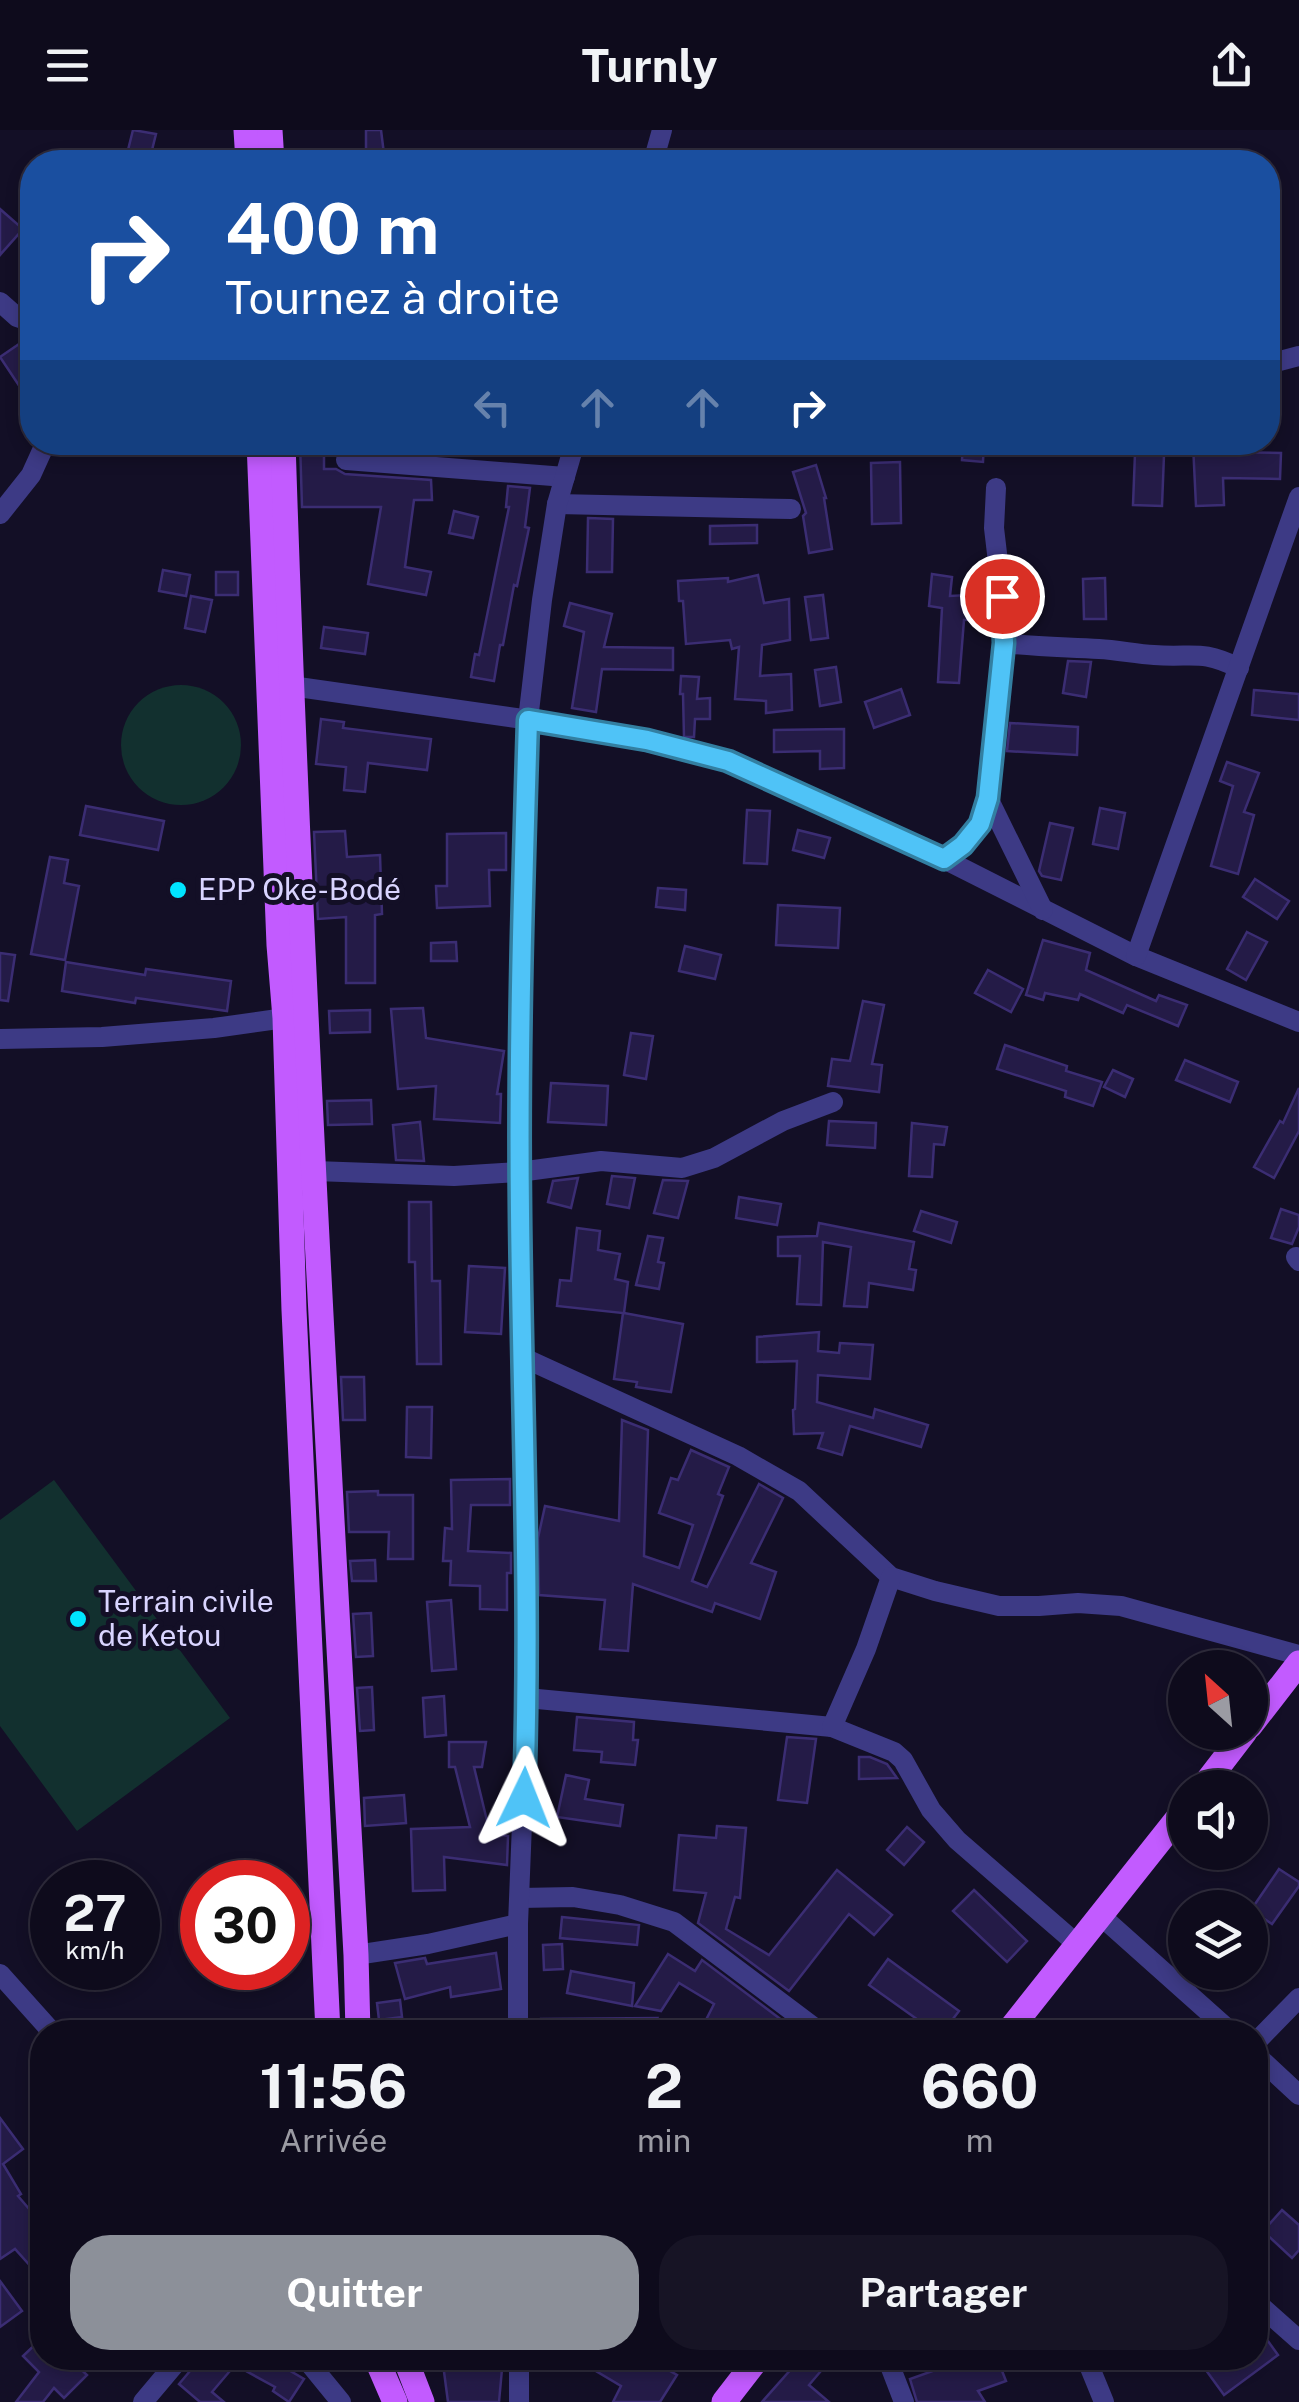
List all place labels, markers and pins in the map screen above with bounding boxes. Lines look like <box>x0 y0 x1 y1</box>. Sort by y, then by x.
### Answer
pin <box>960 554 1045 639</box>
place label: EPP Oke-Bodé <box>198 871 401 907</box>
marker: EPP Oke-Bodé <box>167 879 189 901</box>
place label: Terrain civile de Ketou <box>98 1583 274 1653</box>
marker: Terrain civile de Ketou <box>67 1608 89 1630</box>

